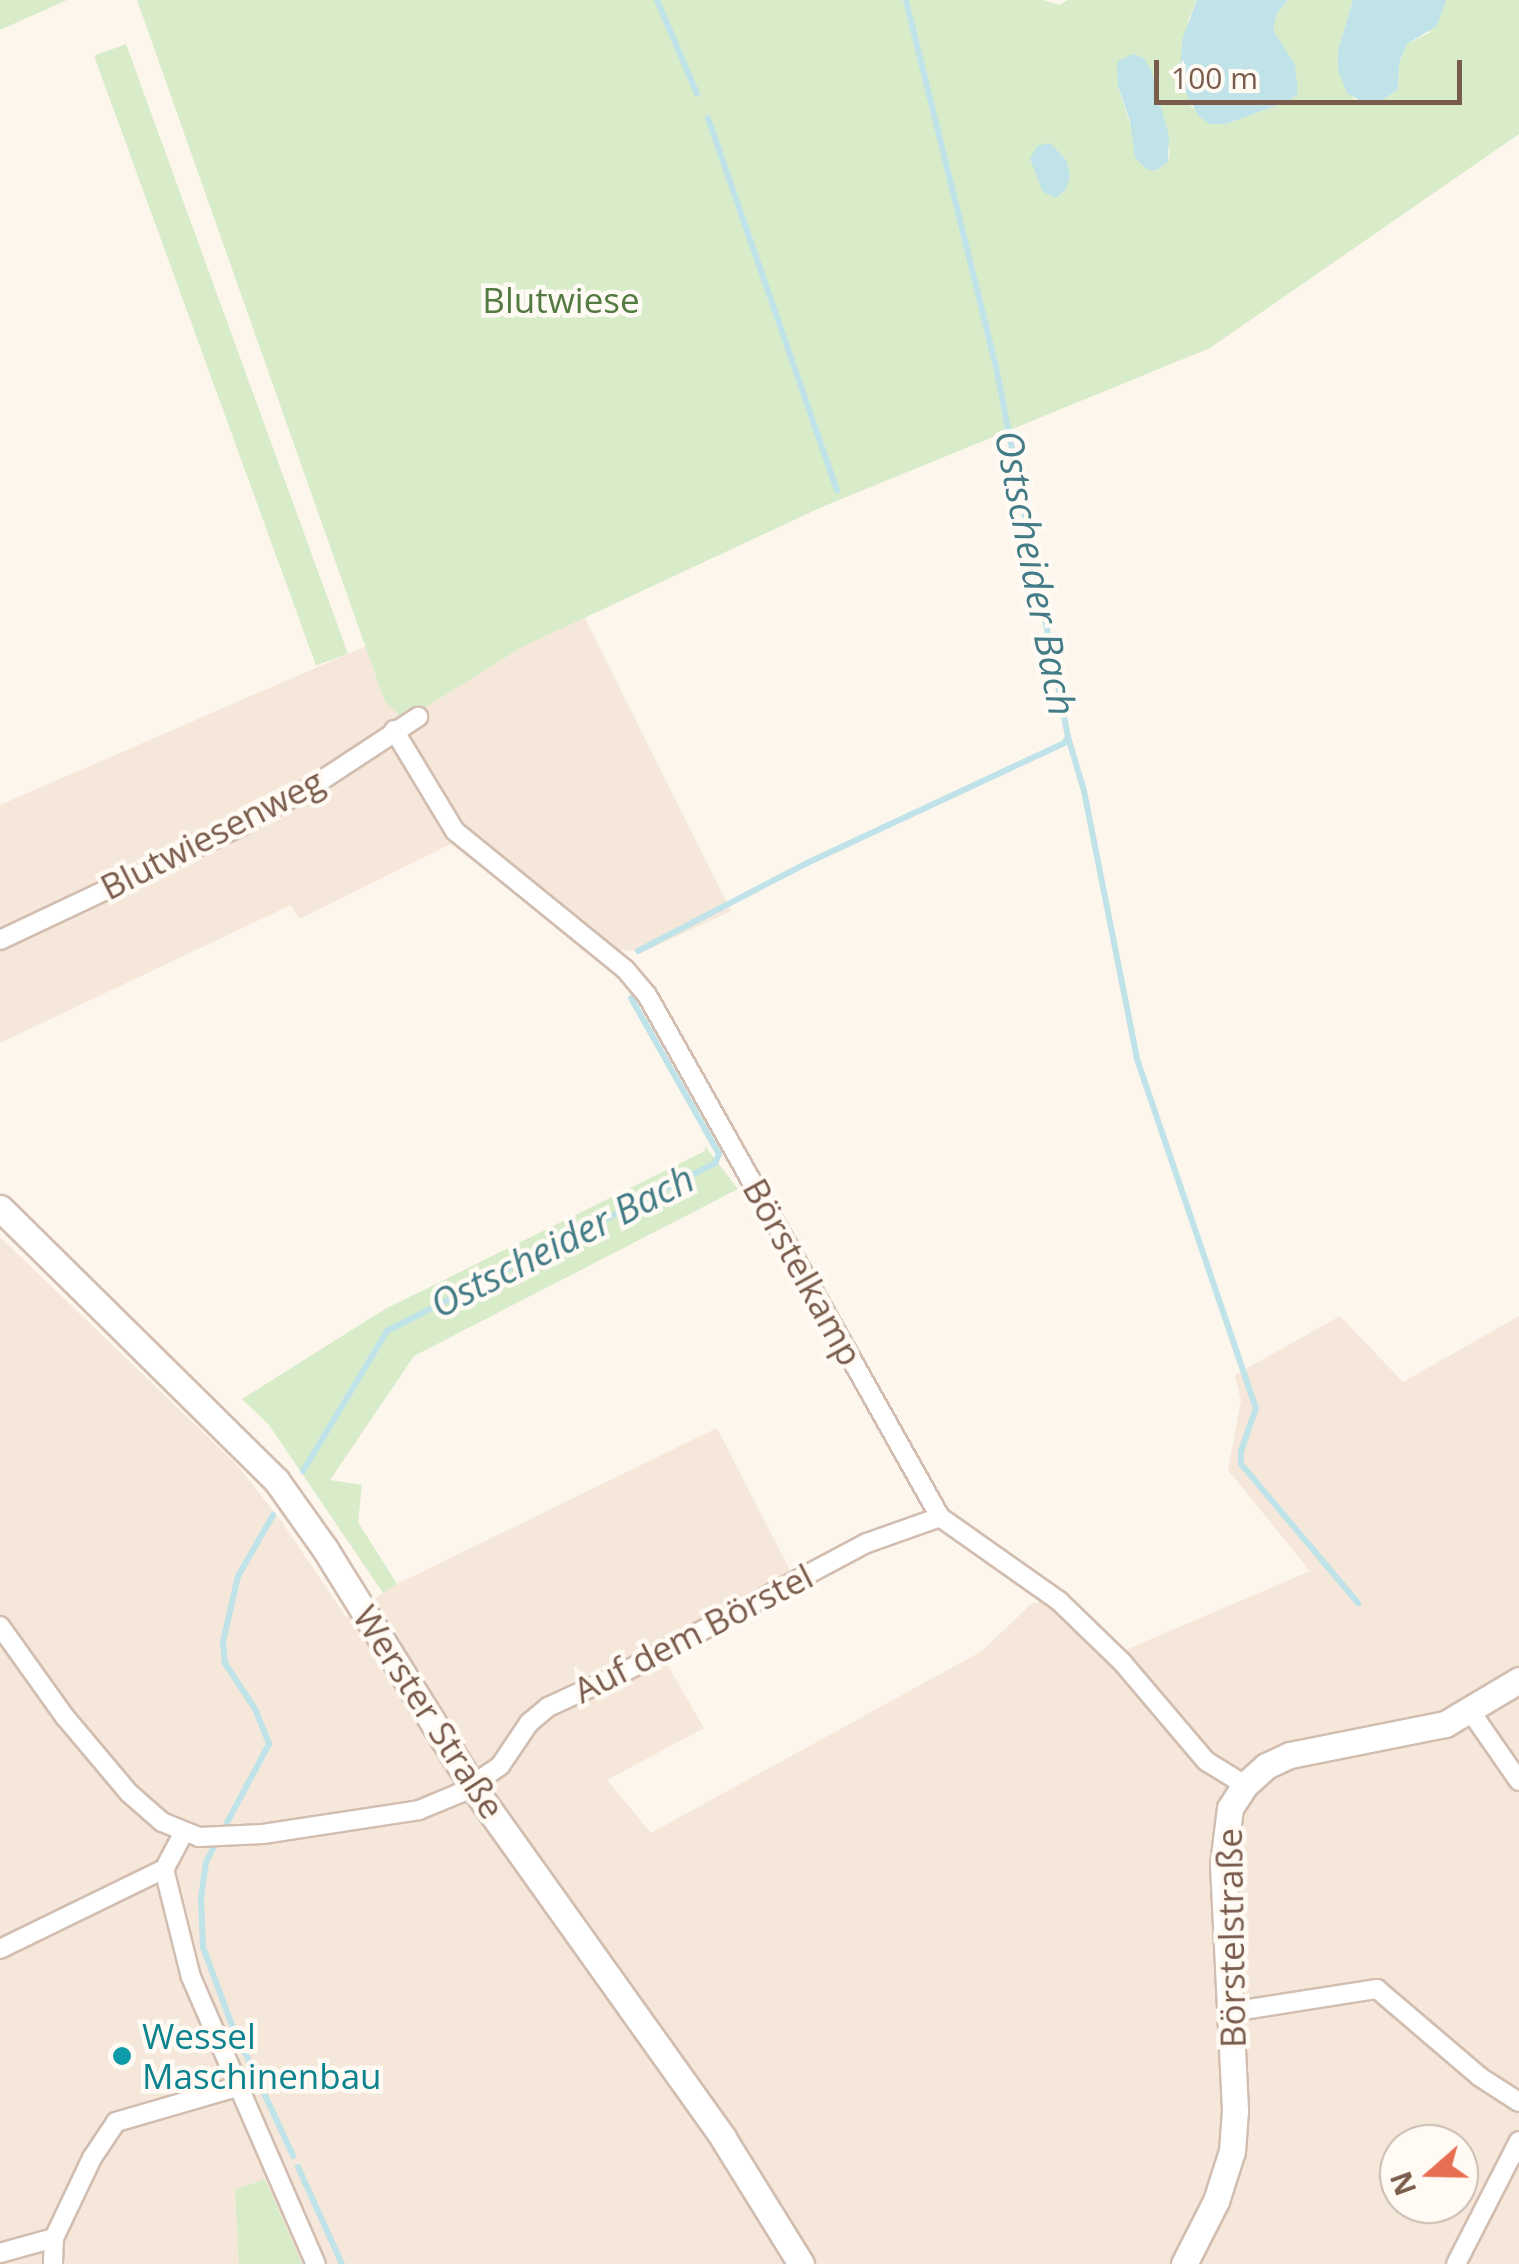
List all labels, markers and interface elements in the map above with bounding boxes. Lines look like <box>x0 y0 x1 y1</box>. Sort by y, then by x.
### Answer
scale bar <box>1159 40 1466 102</box>
text: 100 m <box>1171 57 1258 98</box>
park label: Blutwiese <box>482 279 640 321</box>
water label: Ostscheider Bach <box>986 427 1086 719</box>
street label: Blutwiesenweg <box>94 760 330 908</box>
water label: Ostscheider Bach <box>423 1155 701 1327</box>
street label: Börstelkamp <box>734 1171 872 1373</box>
street label: Auf dem Börstel <box>566 1555 820 1711</box>
street label: Werster Straße <box>345 1598 513 1826</box>
street label: Börstelstraße <box>1208 1828 1254 2048</box>
place label: Wessel Maschinenbau <box>142 2015 382 2097</box>
marker: Wessel Maschinenbau <box>111 2045 133 2067</box>
north arrow <box>1379 2124 1479 2224</box>
text: N <box>1381 2166 1424 2201</box>

